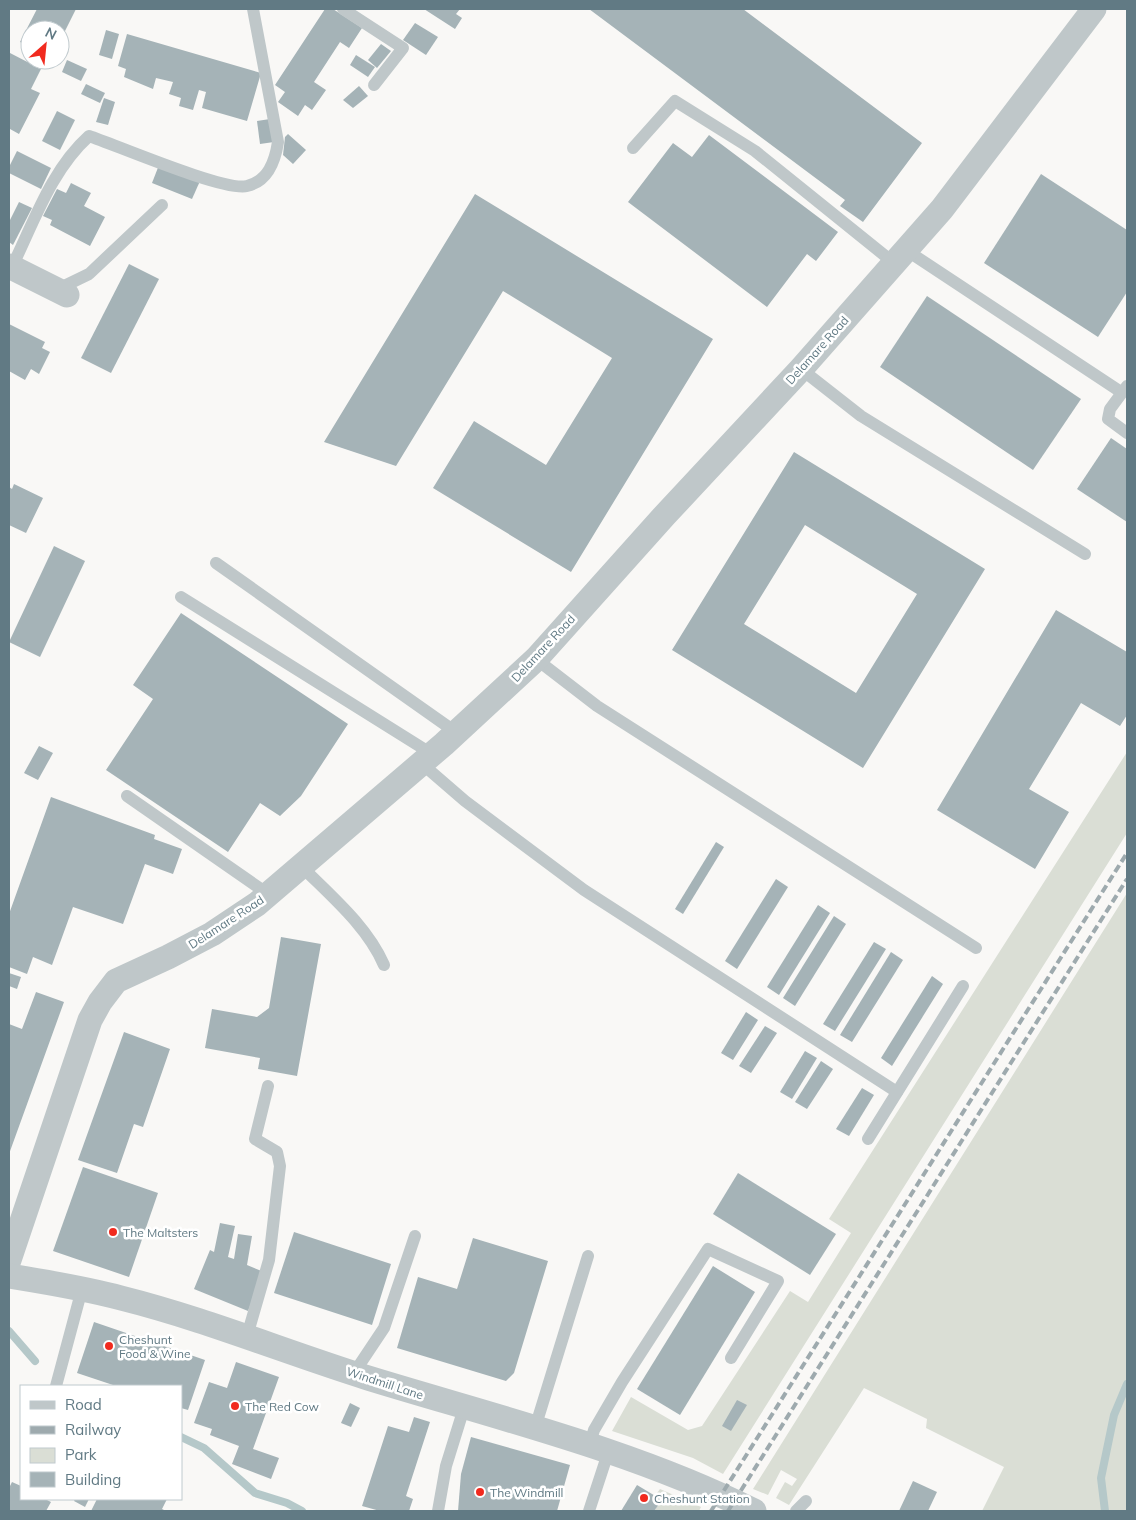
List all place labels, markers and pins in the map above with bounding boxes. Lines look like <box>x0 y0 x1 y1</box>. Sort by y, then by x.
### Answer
place label: The Maltsters <box>123 1225 198 1240</box>
marker: The Maltsters <box>107 1226 119 1238</box>
place label: Cheshunt Food & Wine <box>119 1332 191 1361</box>
marker: Cheshunt Food & Wine <box>103 1340 115 1352</box>
place label: The Red Cow <box>245 1399 320 1414</box>
marker: The Red Cow <box>229 1400 241 1412</box>
place label: The Windmill <box>490 1485 563 1500</box>
marker: The Windmill <box>474 1486 486 1498</box>
place label: Cheshunt Station <box>654 1491 750 1506</box>
marker: Cheshunt Station <box>638 1492 650 1504</box>

